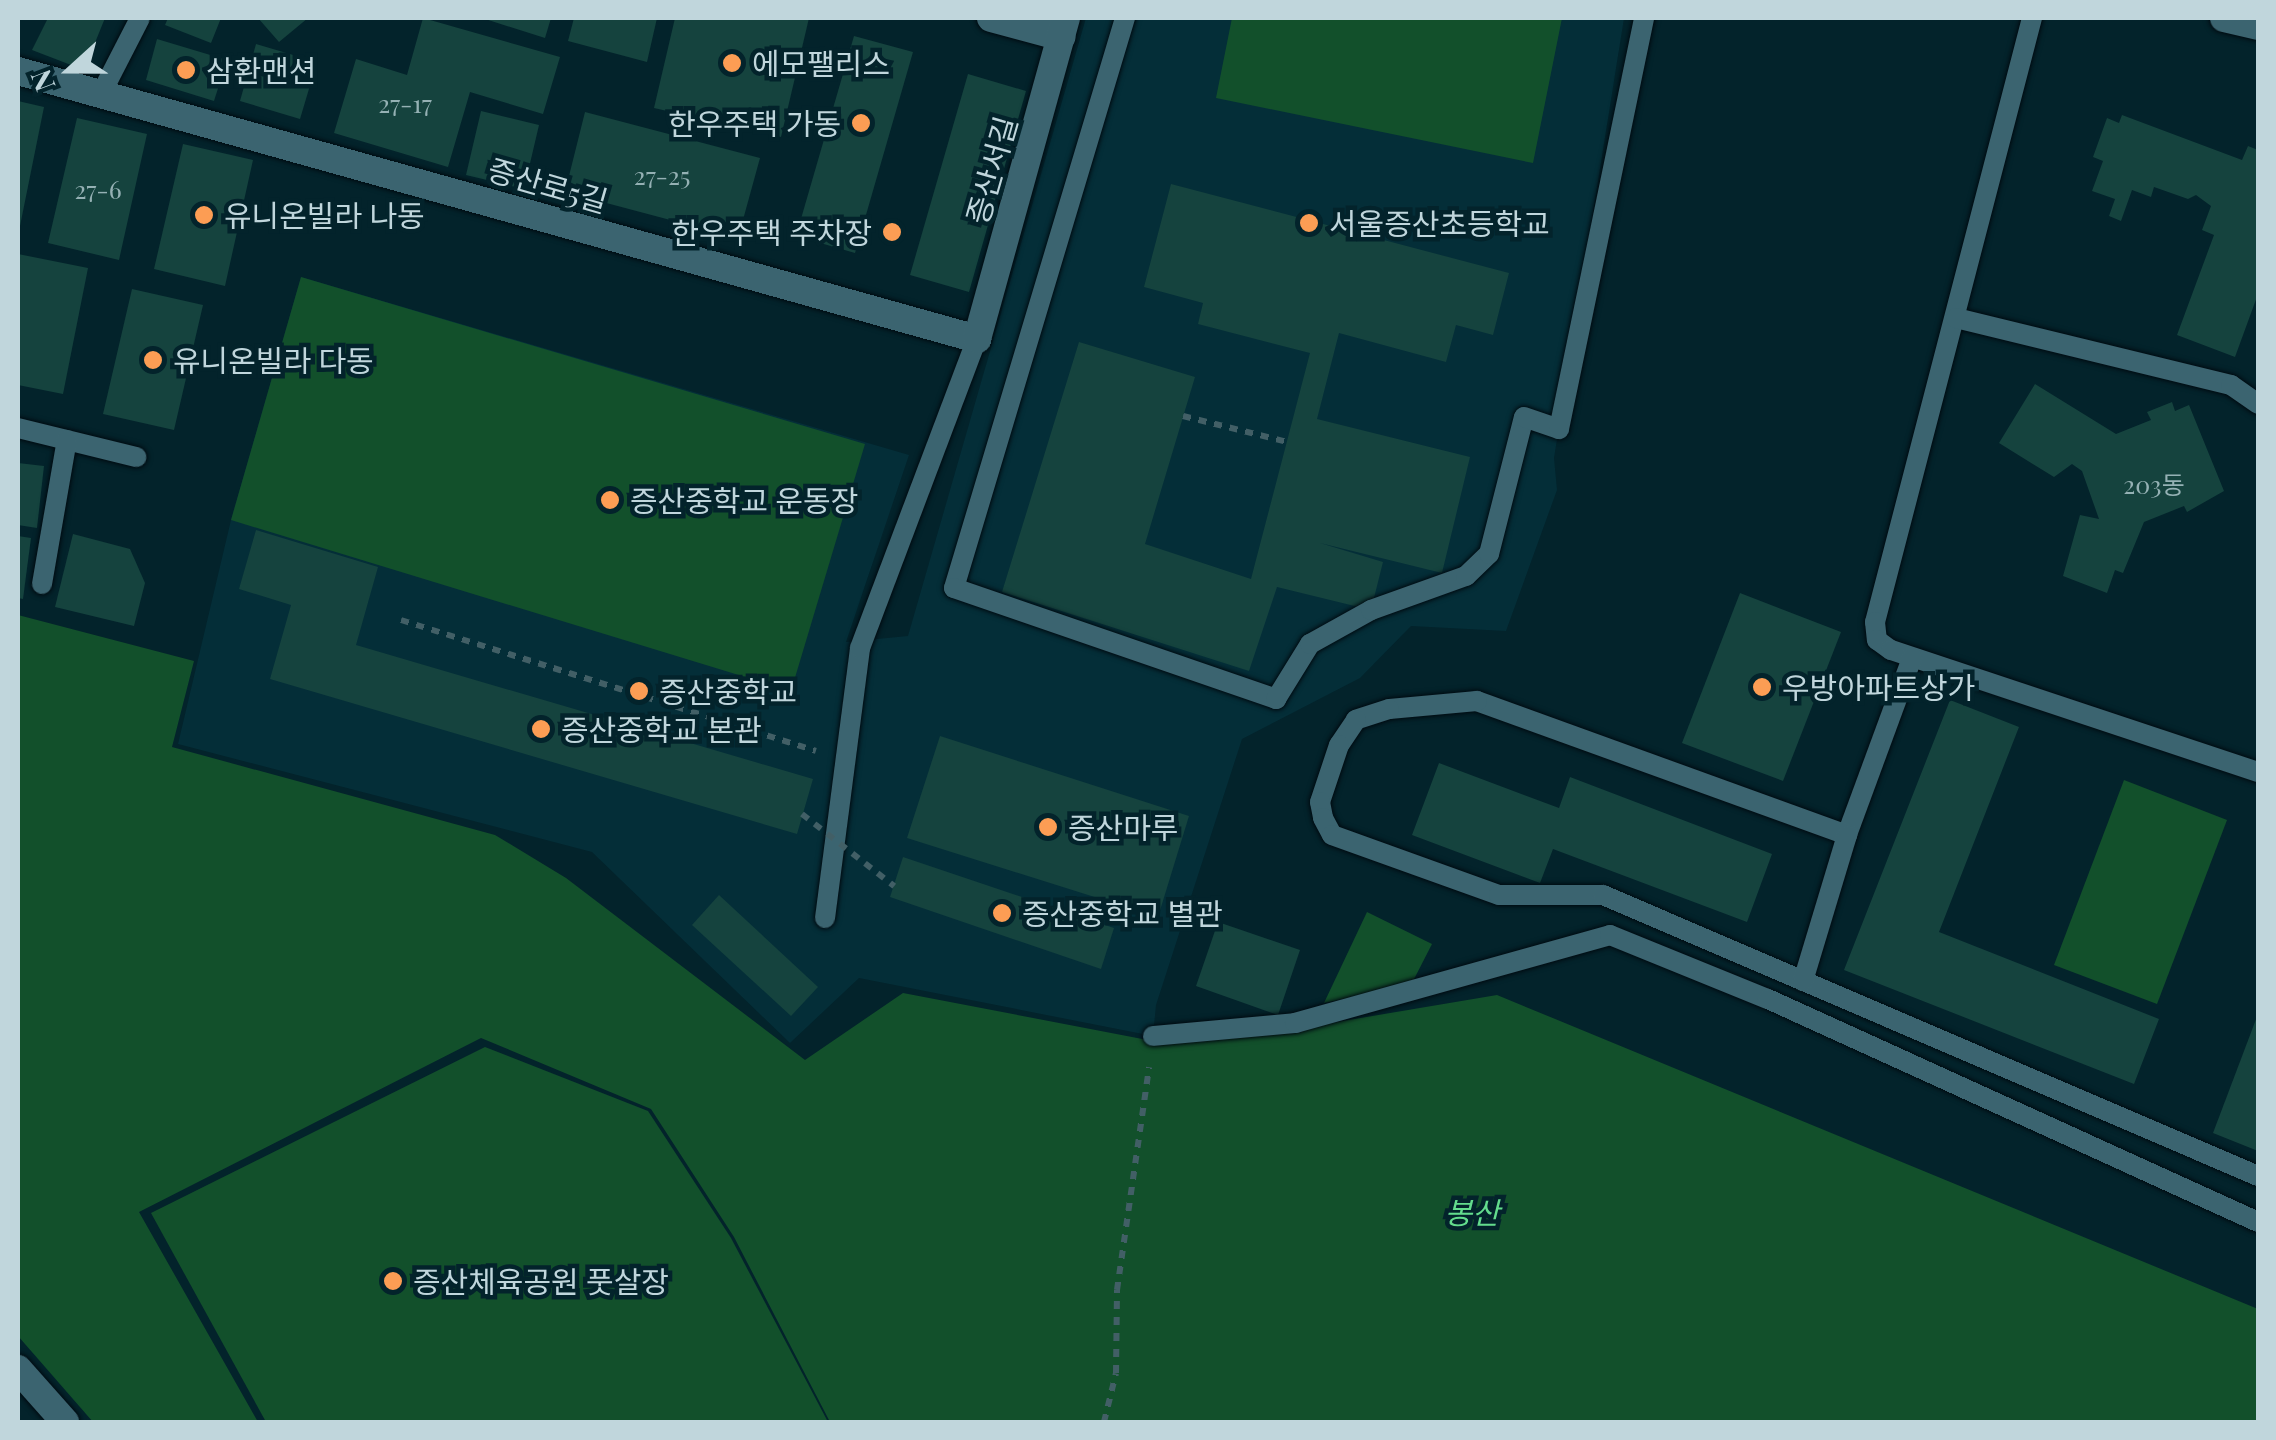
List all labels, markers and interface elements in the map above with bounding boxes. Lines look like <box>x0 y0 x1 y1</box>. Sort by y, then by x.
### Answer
north arrow <box>20 20 120 120</box>
place label: 에모팰리스 <box>752 45 890 81</box>
place label: 삼환맨션 <box>206 52 316 88</box>
marker: 에모팰리스 <box>721 52 743 74</box>
marker: 삼환맨션 <box>175 59 197 81</box>
text: N <box>21 65 62 97</box>
house number: 27-17 <box>378 88 432 118</box>
place label: 한우주택 가동 <box>668 105 841 141</box>
marker: 한우주택 가동 <box>850 112 872 134</box>
street label: 증산서길 <box>958 112 1024 228</box>
street label: 증산로5길 <box>484 151 612 219</box>
house number: 27-25 <box>634 160 690 190</box>
house number: 27-6 <box>74 174 122 204</box>
place label: 유니온빌라 나동 <box>224 197 425 233</box>
marker: 유니온빌라 나동 <box>193 204 215 226</box>
place label: 서울증산초등학교 <box>1329 205 1550 241</box>
marker: 서울증산초등학교 <box>1298 212 1320 234</box>
place label: 한우주택 주차장 <box>671 214 872 250</box>
marker: 한우주택 주차장 <box>881 221 903 243</box>
place label: 유니온빌라 다동 <box>173 342 374 378</box>
marker: 유니온빌라 다동 <box>142 349 164 371</box>
house number: 203동 <box>2123 469 2185 499</box>
place label: 증산중학교 운동장 <box>630 482 858 518</box>
marker: 증산중학교 운동장 <box>599 489 621 511</box>
place label: 우방아파트상가 <box>1782 669 1975 705</box>
place label: 증산중학교 <box>659 673 797 709</box>
marker: 우방아파트상가 <box>1751 676 1773 698</box>
marker: 증산중학교 <box>628 680 650 702</box>
place label: 증산중학교 본관 <box>561 711 762 747</box>
marker: 증산중학교 본관 <box>530 718 552 740</box>
place label: 증산마루 <box>1068 809 1178 845</box>
marker: 증산마루 <box>1037 816 1059 838</box>
place label: 증산중학교 별관 <box>1022 895 1223 931</box>
marker: 증산중학교 별관 <box>991 902 1013 924</box>
park label: 봉산 <box>1444 1194 1500 1230</box>
place label: 증산체육공원 풋살장 <box>413 1263 669 1299</box>
marker: 증산체육공원 풋살장 <box>382 1270 404 1292</box>

